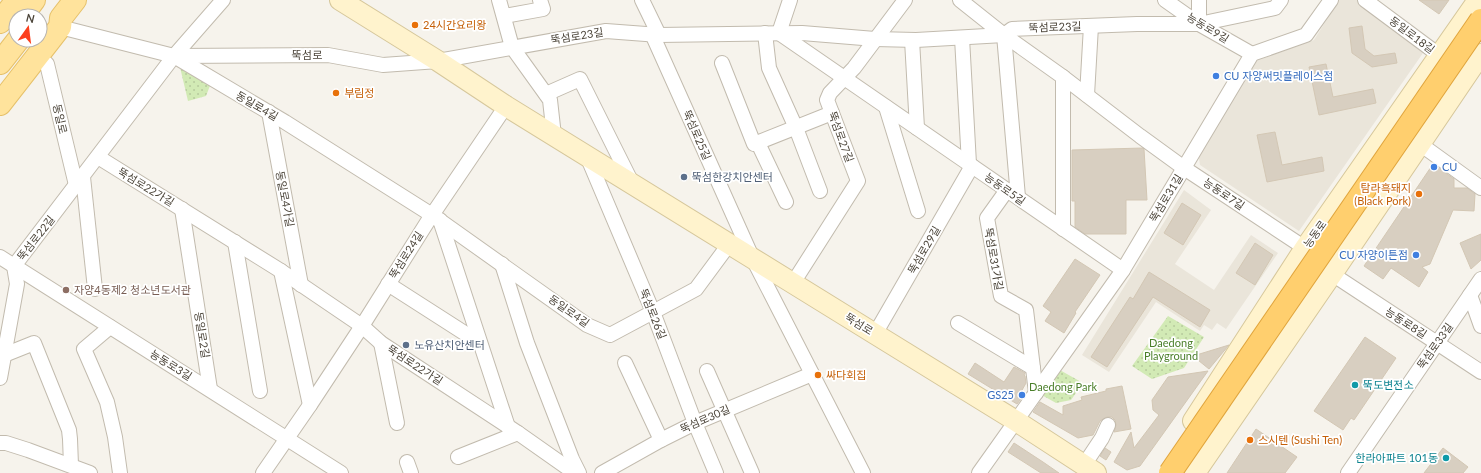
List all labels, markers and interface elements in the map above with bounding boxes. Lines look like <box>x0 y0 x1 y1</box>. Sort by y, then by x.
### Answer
north arrow <box>8 8 48 48</box>
text: N <box>25 10 36 25</box>
street label: 능동로9길 <box>1185 10 1232 45</box>
street label: 동일로18길 <box>1387 13 1437 56</box>
place label: 24시간요리왕 <box>423 18 486 31</box>
street label: 뚝섬로23길 <box>1028 19 1082 34</box>
marker: 24시간요리왕 <box>410 20 420 30</box>
street label: 뚝섬로23길 <box>550 25 604 46</box>
street label: 뚝섬로 <box>292 48 322 61</box>
place label: CU 자양써밋플레이스점 <box>1224 69 1333 82</box>
marker: CU 자양써밋플레이스점 <box>1211 71 1221 81</box>
place label: 부림정 <box>344 86 374 99</box>
street label: 동일로4길 <box>234 88 281 123</box>
marker: 부림정 <box>331 88 341 98</box>
street label: 동일로 <box>51 103 70 135</box>
street label: 뚝섬로25길 <box>681 108 714 162</box>
street label: 뚝섬로27길 <box>826 110 857 164</box>
place label: CU <box>1442 160 1457 173</box>
marker: CU <box>1429 162 1439 172</box>
street label: 뚝섬로22가길 <box>116 165 177 208</box>
street label: 동일로4가길 <box>274 170 297 228</box>
place label: 뚝섬한강치안센터 <box>692 170 773 183</box>
street label: 능동로5길 <box>982 170 1028 207</box>
marker: 뚝섬한강치안센터 <box>679 172 689 182</box>
street label: 뚝섬로31길 <box>1146 172 1185 224</box>
street label: 능동로7길 <box>1201 175 1247 212</box>
place label: 탐라흑돼지 (Black Pork) <box>1354 181 1411 207</box>
marker: 탐라흑돼지 (Black Pork) <box>1414 189 1424 199</box>
street label: 뚝섬로22길 <box>14 213 57 263</box>
street label: 능동로 <box>1301 218 1329 250</box>
street label: 뚝섬로29길 <box>905 223 943 276</box>
street label: 뚝섬로31가길 <box>983 227 1006 291</box>
street label: 뚝섬로24길 <box>386 229 425 281</box>
place label: CU 자양이튼점 <box>1339 248 1408 261</box>
marker: CU 자양이튼점 <box>1411 250 1421 260</box>
place label: 자양4동제2 청소년도서관 <box>74 283 191 296</box>
marker: 자양4동제2 청소년도서관 <box>61 285 71 295</box>
street label: 뚝섬로26길 <box>637 287 669 341</box>
street label: 동일로4길 <box>546 292 592 329</box>
street label: 능동로8길 <box>1383 304 1429 341</box>
street label: 뚝섬로 <box>843 310 876 337</box>
street label: 동일로2길 <box>192 311 213 359</box>
street label: 뚝섬로33길 <box>1414 320 1455 371</box>
park label: Daedong Playground <box>1144 336 1198 362</box>
place label: 노유산치안센터 <box>414 338 485 351</box>
marker: 노유산치안센터 <box>401 340 411 350</box>
street label: 뚝섬로22가길 <box>385 342 445 387</box>
street label: 능동로3길 <box>148 347 195 383</box>
place label: 싸다회집 <box>826 368 866 381</box>
marker: 싸다회집 <box>813 370 823 380</box>
place label: 뚝도변전소 <box>1363 378 1414 391</box>
park label: Daedong Park <box>1029 380 1097 393</box>
marker: 뚝도변전소 <box>1350 380 1360 390</box>
place label: GS25 <box>987 388 1014 401</box>
marker: GS25 <box>1017 390 1027 400</box>
street label: 뚝섬로30길 <box>678 402 732 435</box>
place label: 스시텐 (Sushi Ten) <box>1258 433 1342 446</box>
marker: 스시텐 (Sushi Ten) <box>1245 435 1255 445</box>
place label: 한라아파트 101동 <box>1355 451 1438 464</box>
marker: 한라아파트 101동 <box>1441 453 1451 463</box>

